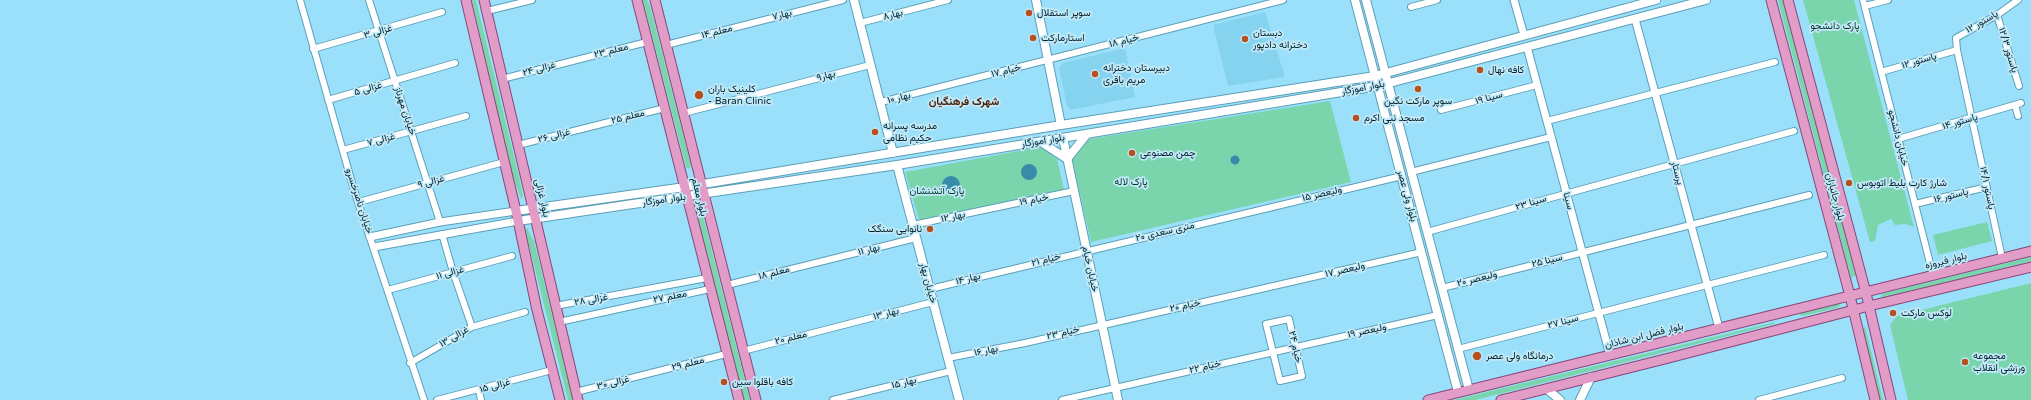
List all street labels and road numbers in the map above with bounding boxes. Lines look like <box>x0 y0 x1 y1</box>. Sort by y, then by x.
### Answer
street label: بهار۷ <box>771 7 793 23</box>
street label: بهار۸ <box>882 7 904 23</box>
street label: ۱۲ پاستور <box>1964 8 2000 36</box>
street label: غزالی ۳ <box>362 22 394 42</box>
street label: معلم ۱۴ <box>700 22 734 42</box>
street label: پاستور ۱۲/۳ <box>1995 26 2021 74</box>
street label: خیام ۱۸ <box>1108 32 1140 50</box>
street label: معلم ۲۳ <box>593 41 629 61</box>
street label: پاستور ۱۲ <box>1900 50 1938 72</box>
street label: غزالی ۲۴ <box>521 59 557 79</box>
street label: خیام ۱۷ <box>990 62 1022 80</box>
street label: بهار۹ <box>815 68 837 84</box>
street label: بلوار آموزگار <box>1340 78 1386 98</box>
street label: غزالی ۵ <box>353 79 383 99</box>
street label: خیابان مهرناز <box>392 85 418 137</box>
street label: بهار ۱۰ <box>886 89 912 107</box>
street label: سینا ۱۹ <box>1474 89 1504 107</box>
street label: معلم ۲۵ <box>610 107 646 127</box>
street label: خیابان دانشجو <box>1885 109 1911 167</box>
street label: پاستور ۱۴ <box>1941 111 1979 133</box>
street label: غزالی ۲۶ <box>537 126 571 146</box>
street label: غزالی ۷ <box>366 131 396 149</box>
street label: بلوار آموزگار <box>1020 132 1066 150</box>
street label: پرستار <box>1668 160 1686 186</box>
street label: پاستور ۱۴/۱ <box>1977 165 1997 211</box>
street label: خیابان ناصرخسرو <box>343 167 375 235</box>
street label: بلوار ولی عصر <box>1394 169 1420 223</box>
street label: بلوار جانبازان <box>1823 172 1847 222</box>
street label: غزالی ۹ <box>416 173 446 191</box>
street label: بلوار معلم <box>688 176 710 218</box>
street label: بلوار غزالی <box>532 178 552 218</box>
street label: ولیعصر ۱۵ <box>1301 184 1343 204</box>
street label: پاستور ۱۶ <box>1932 186 1970 206</box>
street label: بلوار آموزگار <box>641 191 687 209</box>
street label: خیام ۱۹ <box>1018 191 1050 209</box>
street label: سینا <box>1560 191 1576 211</box>
street label: سینا ۲۳ <box>1514 193 1548 213</box>
street label: بهار ۱۲ <box>940 209 966 225</box>
street label: ۲۰ متری سعدی <box>1134 219 1196 245</box>
street label: بهار ۱۱ <box>857 241 881 259</box>
street label: خیابان خیام <box>1079 245 1101 293</box>
street label: بلوار فیروزه <box>1924 250 1968 272</box>
street label: خیام ۲۱ <box>1030 251 1062 269</box>
street label: سینا ۲۵ <box>1530 251 1564 271</box>
street label: ولیعصر ۱۷ <box>1324 260 1366 280</box>
street label: خیابان بهار <box>917 261 939 305</box>
street label: معلم ۱۸ <box>757 263 791 283</box>
street label: غزالی ۱۱ <box>435 264 465 282</box>
street label: ولیعصر ۲۰ <box>1456 268 1498 290</box>
street label: بهار ۱۴ <box>954 270 982 288</box>
street label: معلم ۲۷ <box>652 288 688 306</box>
street label: غزالی ۲۸ <box>573 291 609 309</box>
street label: خیام ۲۰ <box>1169 297 1201 315</box>
street label: بهار ۱۳ <box>872 305 900 323</box>
street label: سینا ۲۷ <box>1546 312 1580 332</box>
street label: بلوار فضل ابن شاذان <box>1603 320 1685 352</box>
street label: ولیعصر ۱۹ <box>1346 321 1388 341</box>
street label: خیام ۲۳ <box>1045 323 1081 343</box>
street label: غزالی ۱۳ <box>437 324 471 350</box>
street label: معلم ۲۰ <box>774 328 808 348</box>
street label: خیام ۲۴ <box>1286 330 1304 364</box>
street label: بهار ۱۶ <box>973 343 999 359</box>
street label: معلم ۲۹ <box>670 354 706 374</box>
street label: خیام ۲۲ <box>1188 358 1222 376</box>
street label: غزالی ۳۰ <box>595 373 631 393</box>
street label: بهار ۱۵ <box>890 374 918 392</box>
street label: غزالی ۱۵ <box>478 376 512 396</box>

